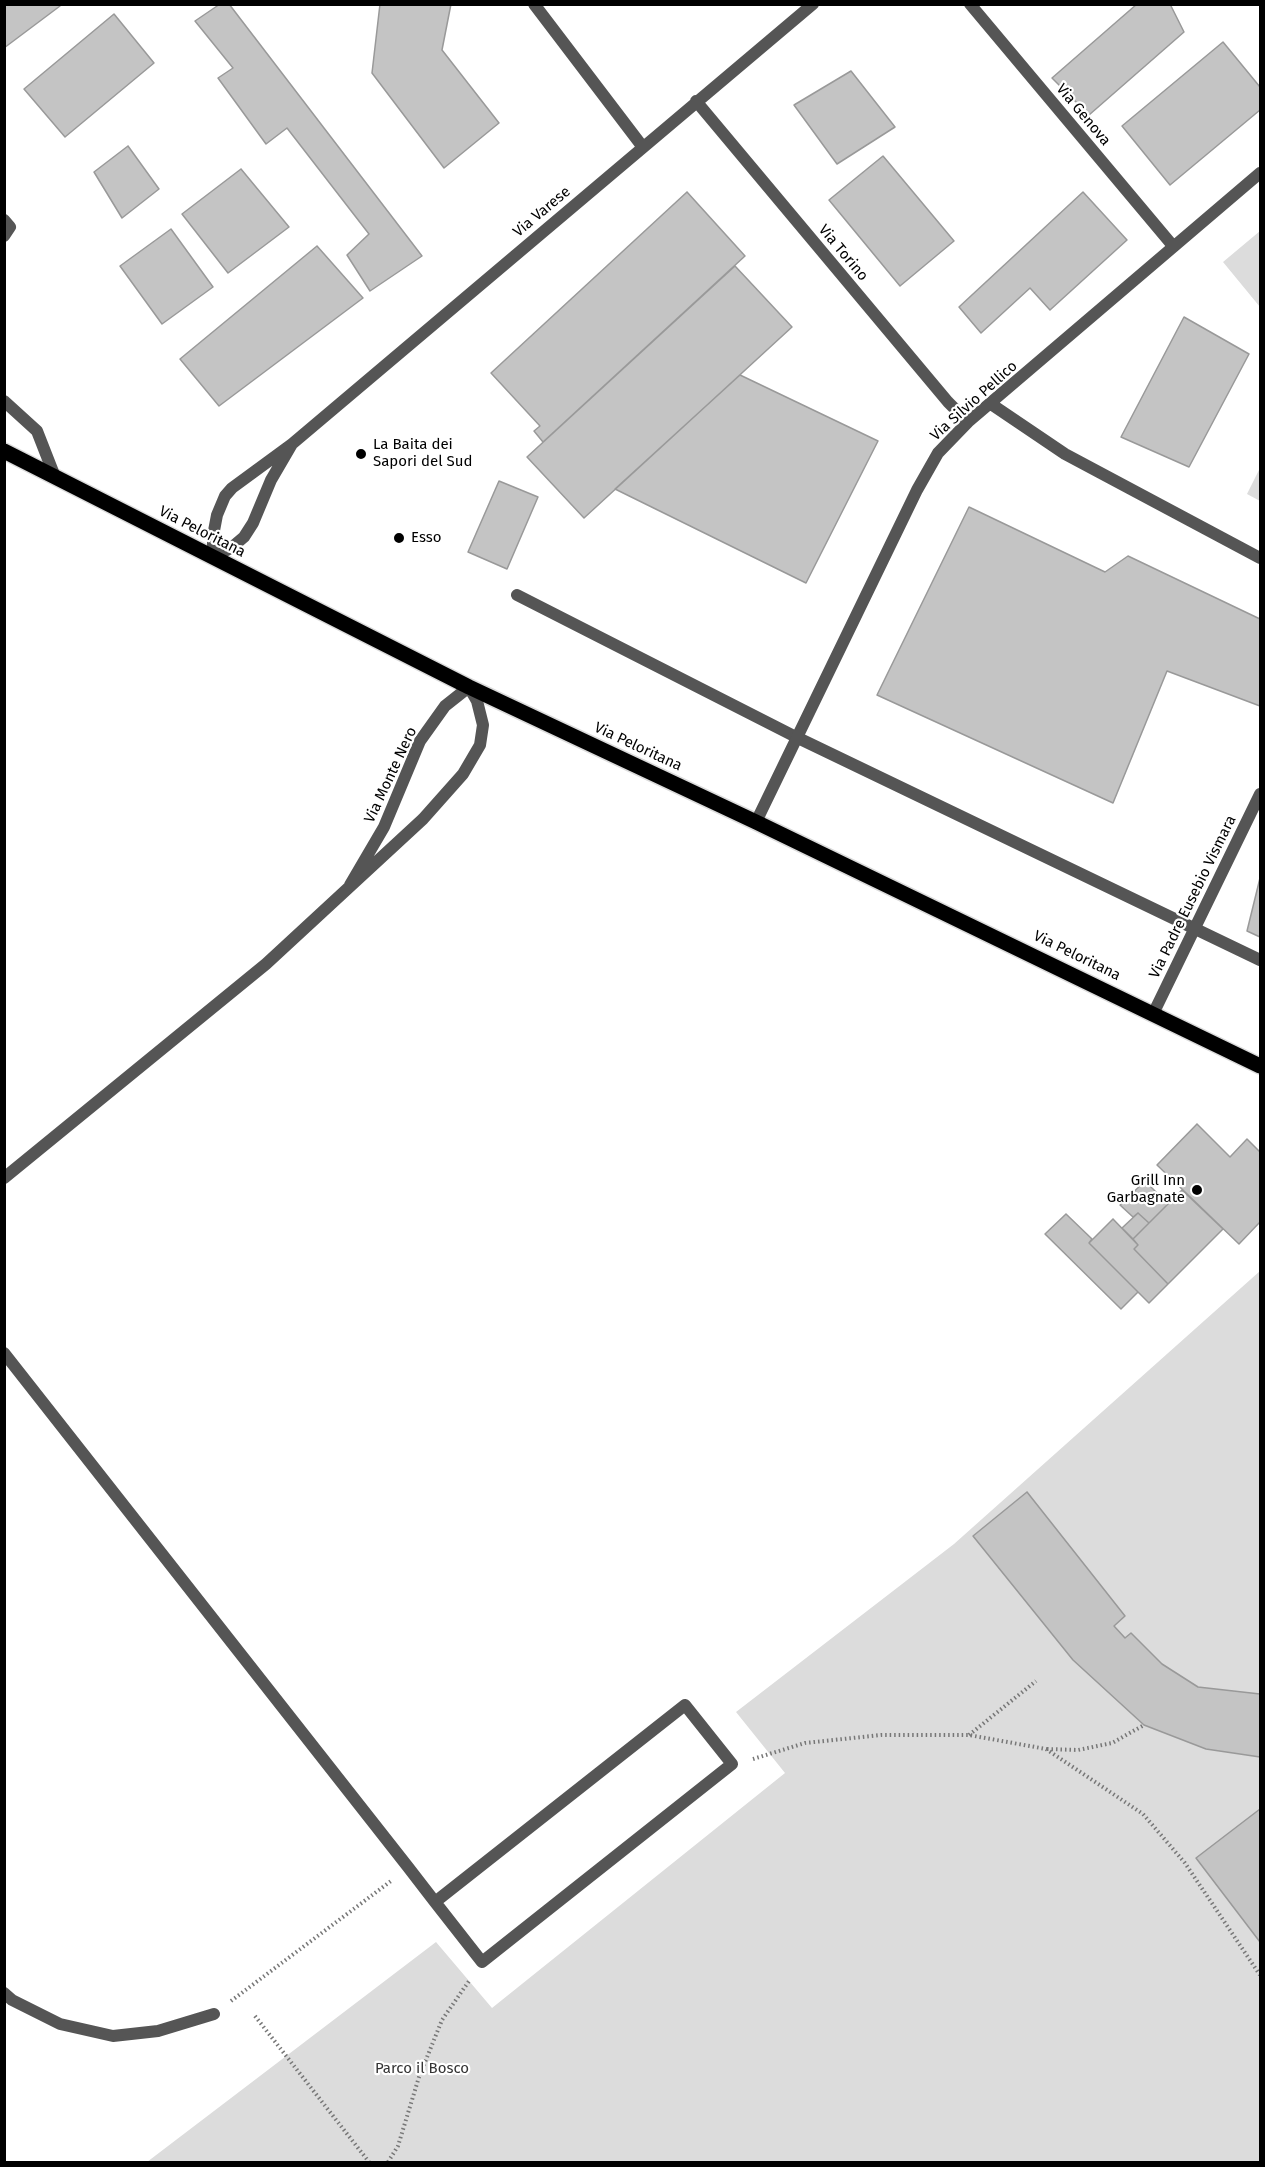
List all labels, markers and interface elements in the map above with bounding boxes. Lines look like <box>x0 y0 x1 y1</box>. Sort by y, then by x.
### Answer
street label: Via Genova <box>1052 80 1114 150</box>
street label: Via Varese <box>510 183 574 241</box>
street label: Via Torino <box>814 221 872 285</box>
street label: Via Silvio Pellico <box>927 357 1021 445</box>
place label: La Baita dei Sapori del Sud <box>373 436 472 471</box>
marker: La Baita dei Sapori del Sud <box>354 447 368 461</box>
street label: Via Peloritana <box>156 502 248 562</box>
place label: Esso <box>411 529 442 547</box>
marker: Esso <box>392 531 406 545</box>
street label: Via Peloritana <box>591 719 685 775</box>
street label: Via Monte Nero <box>361 724 421 826</box>
street label: Via Padre Eusebio Vismara <box>1146 813 1240 981</box>
street label: Via Peloritana <box>1031 927 1123 985</box>
place label: Grill Inn Garbagnate <box>1107 1172 1185 1207</box>
marker: Grill Inn Garbagnate <box>1190 1183 1204 1197</box>
park label: Parco il Bosco <box>375 2060 469 2078</box>

